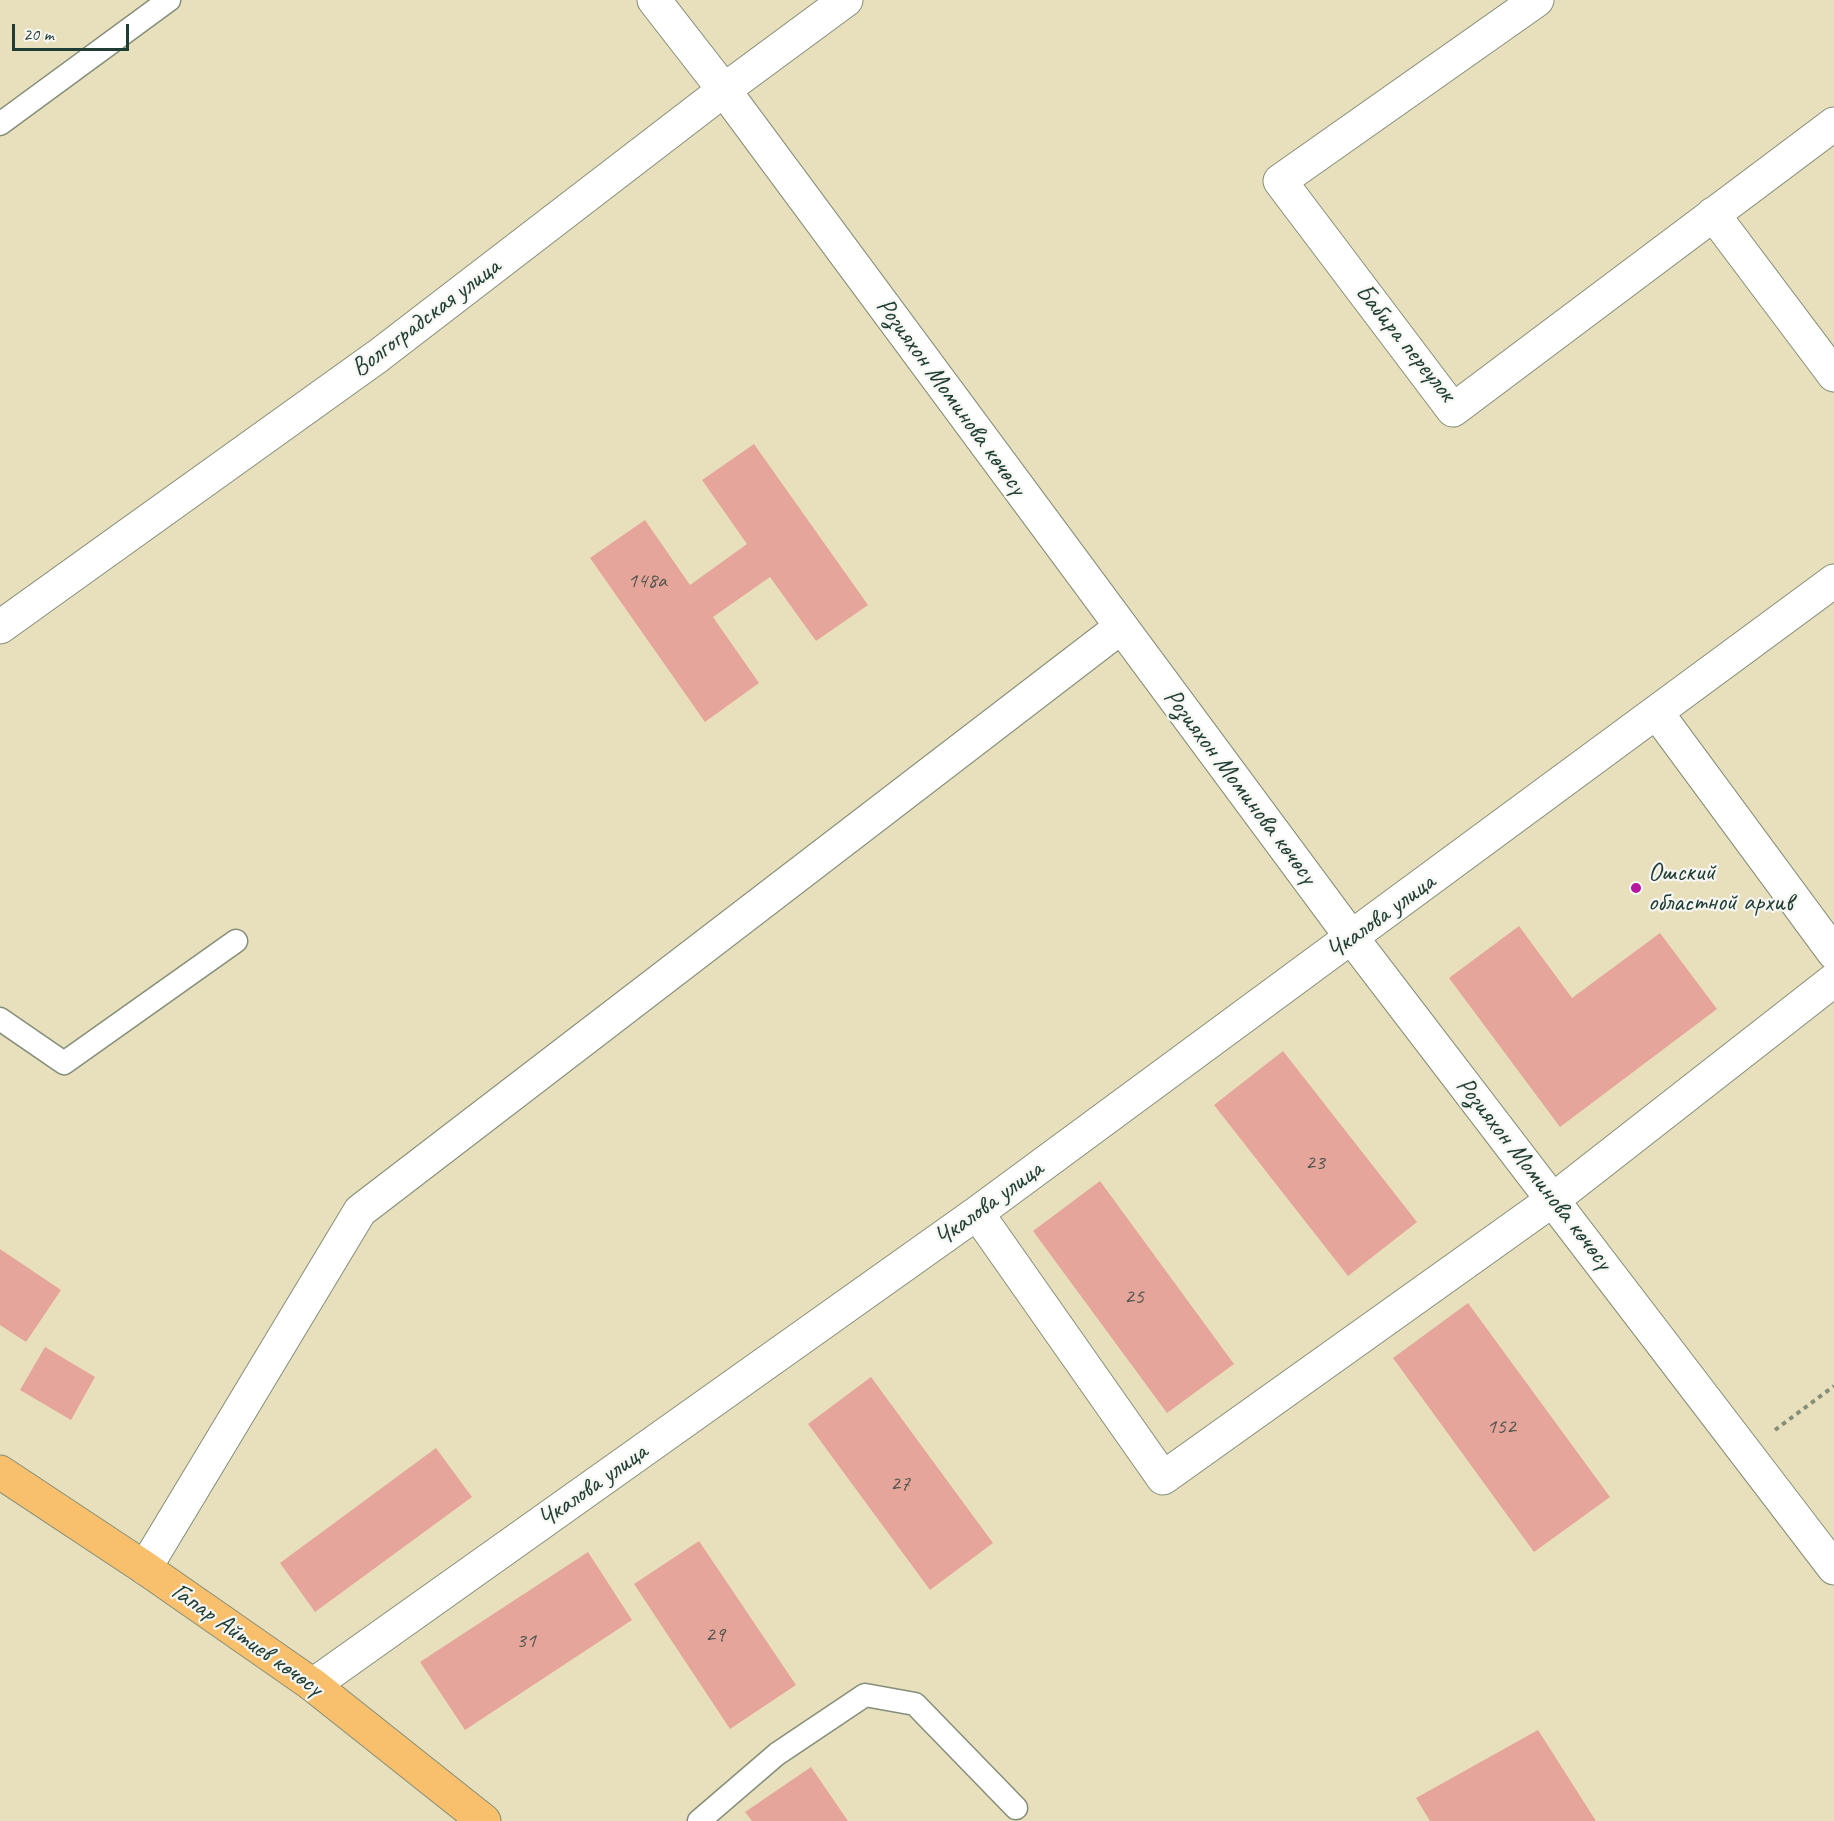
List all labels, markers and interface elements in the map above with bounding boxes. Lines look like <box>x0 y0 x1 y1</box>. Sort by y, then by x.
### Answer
scale bar <box>15 12 132 50</box>
text: 20 m <box>23 23 54 45</box>
street label: Волгоградская улица <box>345 252 507 384</box>
street label: Бабира переулок <box>1348 278 1462 408</box>
street label: Розияхон Моминова көчөсү <box>869 292 1033 502</box>
house number: 148а <box>627 568 667 594</box>
street label: Розияхон Моминова көчөсү <box>1156 683 1324 891</box>
place label: Ошский областной архив <box>1648 857 1793 918</box>
street label: Чкалова улица <box>1321 867 1441 967</box>
marker: Ошский областной архив <box>1629 881 1643 895</box>
street label: Розияхон Моминова көчөсү <box>1449 1071 1619 1277</box>
house number: 23 <box>1305 1150 1325 1176</box>
street label: Чкалова улица <box>929 1154 1049 1254</box>
house number: 25 <box>1124 1284 1144 1310</box>
house number: 152 <box>1486 1414 1516 1440</box>
street label: Чкалова улица <box>532 1437 654 1535</box>
house number: 27 <box>890 1471 910 1497</box>
street label: Гапар Айтиев көчөсү <box>165 1576 329 1704</box>
house number: 29 <box>705 1622 725 1648</box>
house number: 31 <box>516 1628 536 1654</box>

